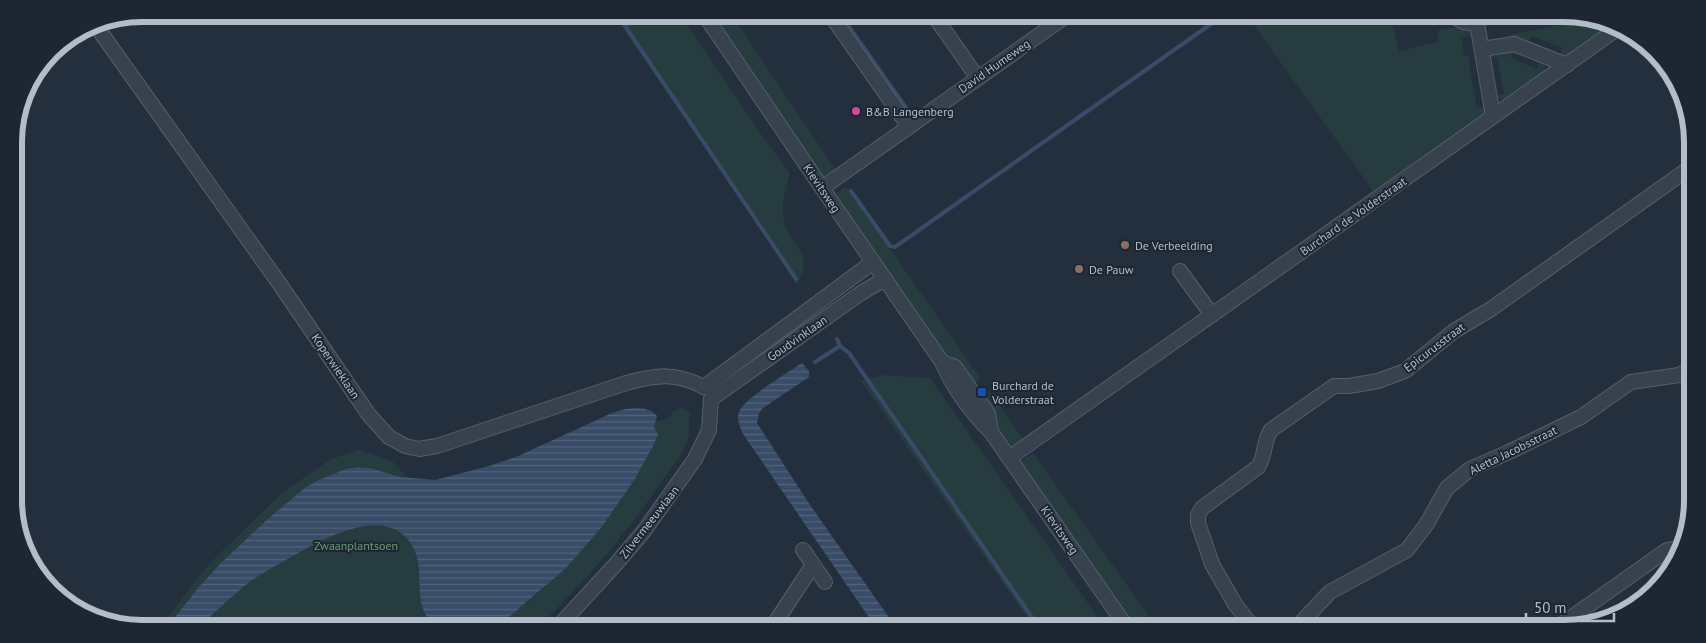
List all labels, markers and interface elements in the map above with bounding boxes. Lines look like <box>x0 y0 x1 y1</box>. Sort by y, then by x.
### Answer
street label: David Humeweg <box>955 36 1033 96</box>
place label: B&B Langenberg <box>866 104 954 119</box>
marker: B&B Langenberg <box>850 105 862 117</box>
street label: Kievitsweg <box>800 161 844 215</box>
street label: Burchard de Volderstraat <box>1297 174 1409 258</box>
place label: De Verbeelding <box>1135 238 1213 253</box>
marker: De Verbeelding <box>1119 239 1131 251</box>
place label: De Pauw <box>1089 262 1134 277</box>
marker: De Pauw <box>1073 263 1085 275</box>
street label: Goudvinklaan <box>764 312 830 364</box>
street label: Epicurusstraat <box>1400 319 1468 375</box>
street label: Koperwieklaan <box>309 330 363 402</box>
place label: Burchard de Volderstraat <box>991 378 1054 407</box>
marker: Burchard de Volderstraat <box>976 386 988 398</box>
street label: Aletta Jacobsstraat <box>1467 422 1559 478</box>
street label: Zilvermeeuwlaan <box>616 483 682 561</box>
street label: Kievitsweg <box>1038 503 1082 557</box>
park label: Zwaanplantsoen <box>314 538 398 553</box>
scale bar <box>1526 590 1614 622</box>
text: 50 m <box>1534 598 1567 617</box>

